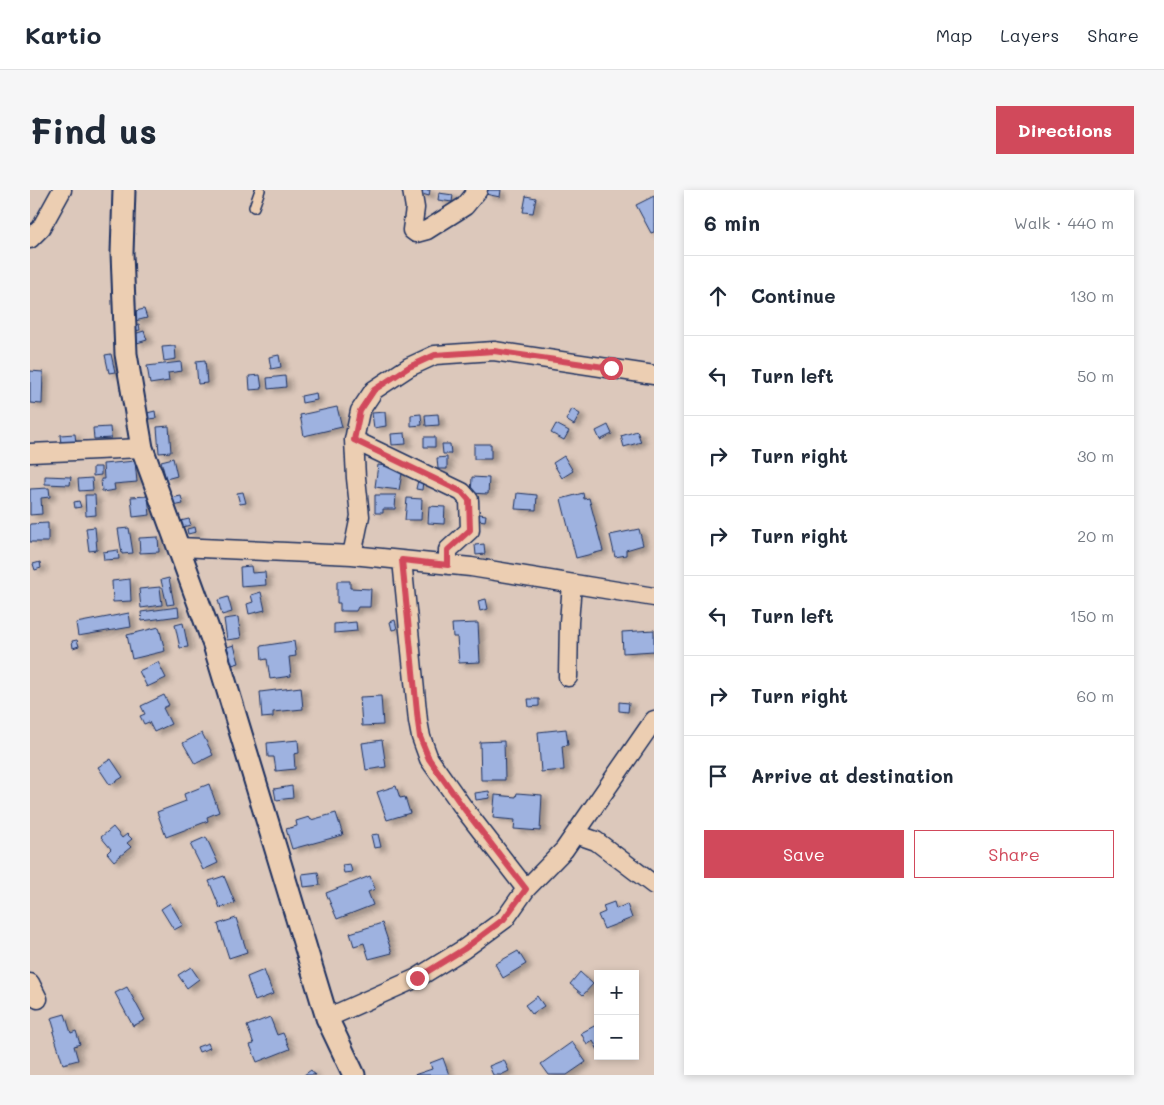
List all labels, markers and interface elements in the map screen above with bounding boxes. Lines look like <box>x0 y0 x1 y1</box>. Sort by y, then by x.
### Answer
text: Kartio <box>25 19 101 50</box>
text: Map <box>936 23 972 47</box>
text: Layers <box>1000 23 1059 47</box>
text: Share <box>1087 23 1139 47</box>
button: Directions <box>996 106 1134 154</box>
text: Find us <box>30 107 157 153</box>
text: 6 min <box>704 209 760 236</box>
text: Walk · 440 m <box>1014 212 1114 233</box>
icon: ahead <box>704 282 732 310</box>
text: Continue <box>751 283 836 308</box>
text: 130 m <box>1070 285 1114 306</box>
route start <box>600 357 623 380</box>
icon: left <box>704 362 732 390</box>
text: Turn left <box>751 363 834 388</box>
text: 50 m <box>1077 365 1114 386</box>
icon: right <box>704 442 732 470</box>
text: Turn right <box>751 443 848 468</box>
text: 30 m <box>1077 445 1114 466</box>
icon: right <box>704 522 732 550</box>
text: Turn right <box>751 523 848 548</box>
text: 20 m <box>1077 525 1114 546</box>
icon: left <box>704 602 732 630</box>
text: Turn left <box>751 603 834 628</box>
text: 150 m <box>1070 605 1114 626</box>
icon: right <box>704 682 732 710</box>
text: Turn right <box>751 683 848 708</box>
text: 60 m <box>1077 685 1114 706</box>
icon: arrive <box>704 762 732 790</box>
text: Arrive at destination <box>751 763 954 788</box>
button: Save <box>704 830 904 878</box>
button: Share <box>914 830 1114 878</box>
route end <box>406 967 429 990</box>
map controls <box>594 970 639 1060</box>
button: + <box>594 970 639 1015</box>
button: − <box>594 1015 639 1060</box>

